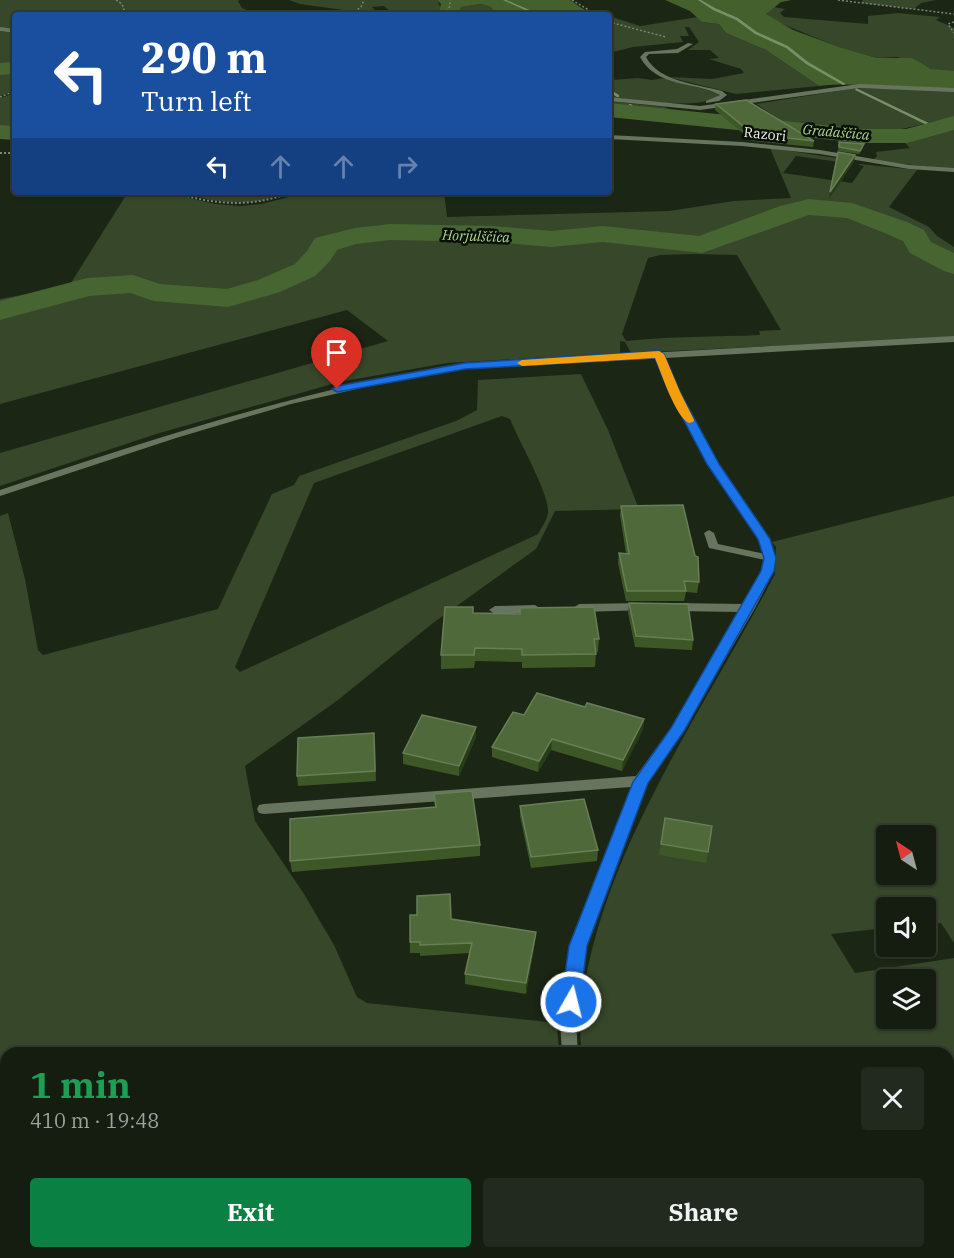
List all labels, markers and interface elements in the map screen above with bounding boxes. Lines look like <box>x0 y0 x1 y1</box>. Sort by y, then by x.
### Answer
text: 290 m <box>141 30 267 85</box>
icon: left <box>42 36 120 114</box>
text: Turn left <box>141 83 252 118</box>
water label: Gradaščica <box>802 120 871 144</box>
street label: Razori <box>743 123 787 145</box>
icon: left <box>201 150 234 183</box>
icon: ahead <box>264 150 297 183</box>
icon: ahead <box>327 150 360 183</box>
icon: right <box>390 150 423 183</box>
water label: Horjulščica <box>441 226 511 246</box>
pin <box>311 327 362 389</box>
icon: arrive <box>320 336 353 369</box>
north arrow <box>876 825 936 885</box>
map controls <box>876 825 936 1029</box>
button: sound <box>876 897 936 957</box>
button: layers <box>876 969 936 1029</box>
position arrow <box>539 970 603 1034</box>
text: 1 min <box>30 1061 131 1108</box>
button: close <box>861 1067 924 1130</box>
text: 410 m · 19:48 <box>30 1107 159 1134</box>
button: Exit <box>30 1178 471 1247</box>
button: Share <box>483 1178 924 1247</box>

